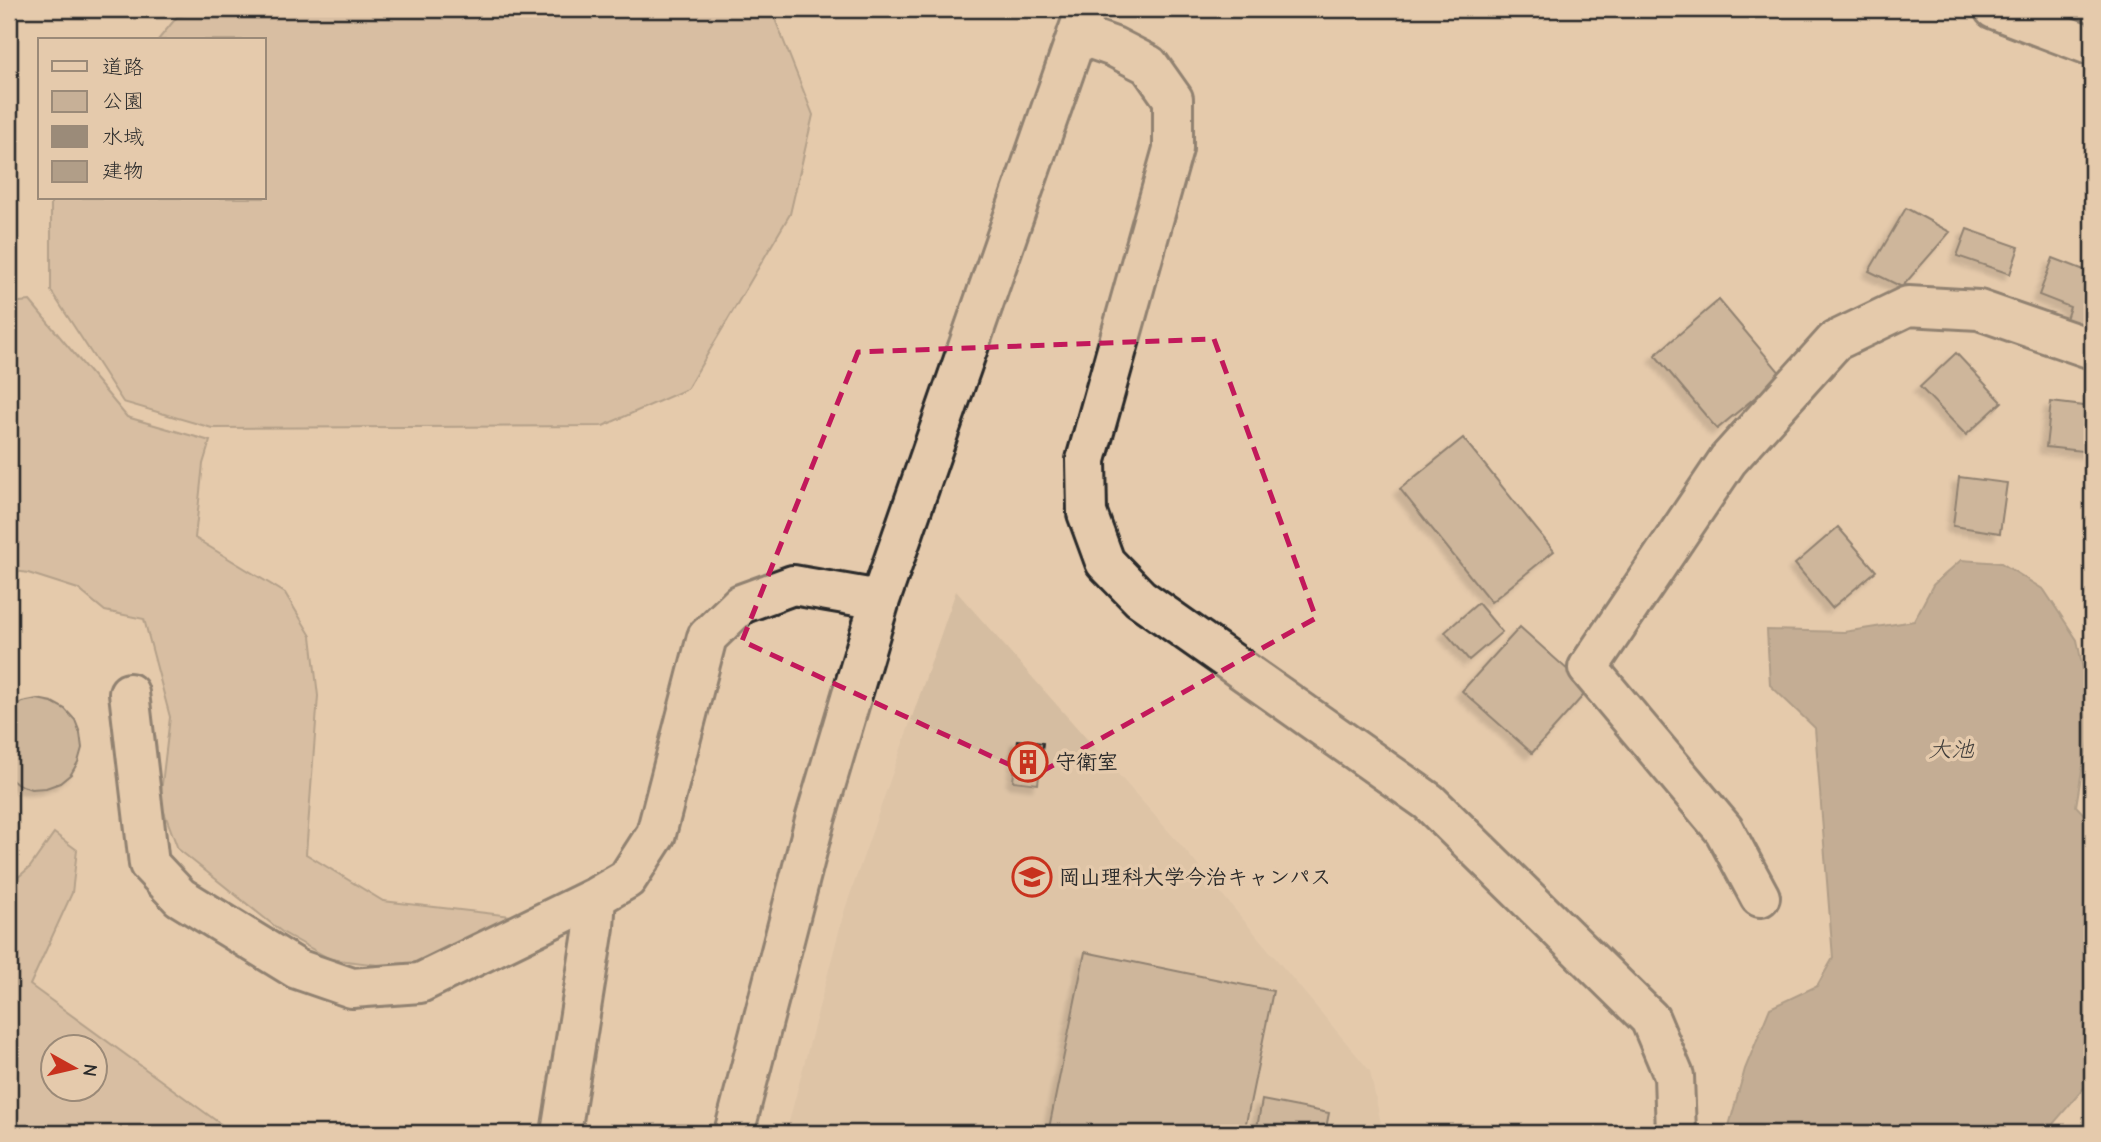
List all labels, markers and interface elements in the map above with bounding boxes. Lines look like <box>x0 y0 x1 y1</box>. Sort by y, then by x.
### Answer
legend <box>38 38 266 200</box>
text: 道路 <box>102 55 144 79</box>
text: 公園 <box>102 89 144 113</box>
text: 水域 <box>102 125 144 149</box>
text: 建物 <box>102 159 144 183</box>
water label: 大池 <box>1928 736 1975 763</box>
building icon: 守衛室 <box>1007 741 1049 783</box>
place label: 守衛室 <box>1055 750 1118 774</box>
school or university icon: 岡山理科大学今治キャンパス <box>1011 856 1053 898</box>
place label: 岡山理科大学今治キャンパス <box>1059 865 1331 889</box>
north arrow <box>38 1034 108 1104</box>
text: N <box>78 1063 102 1078</box>

